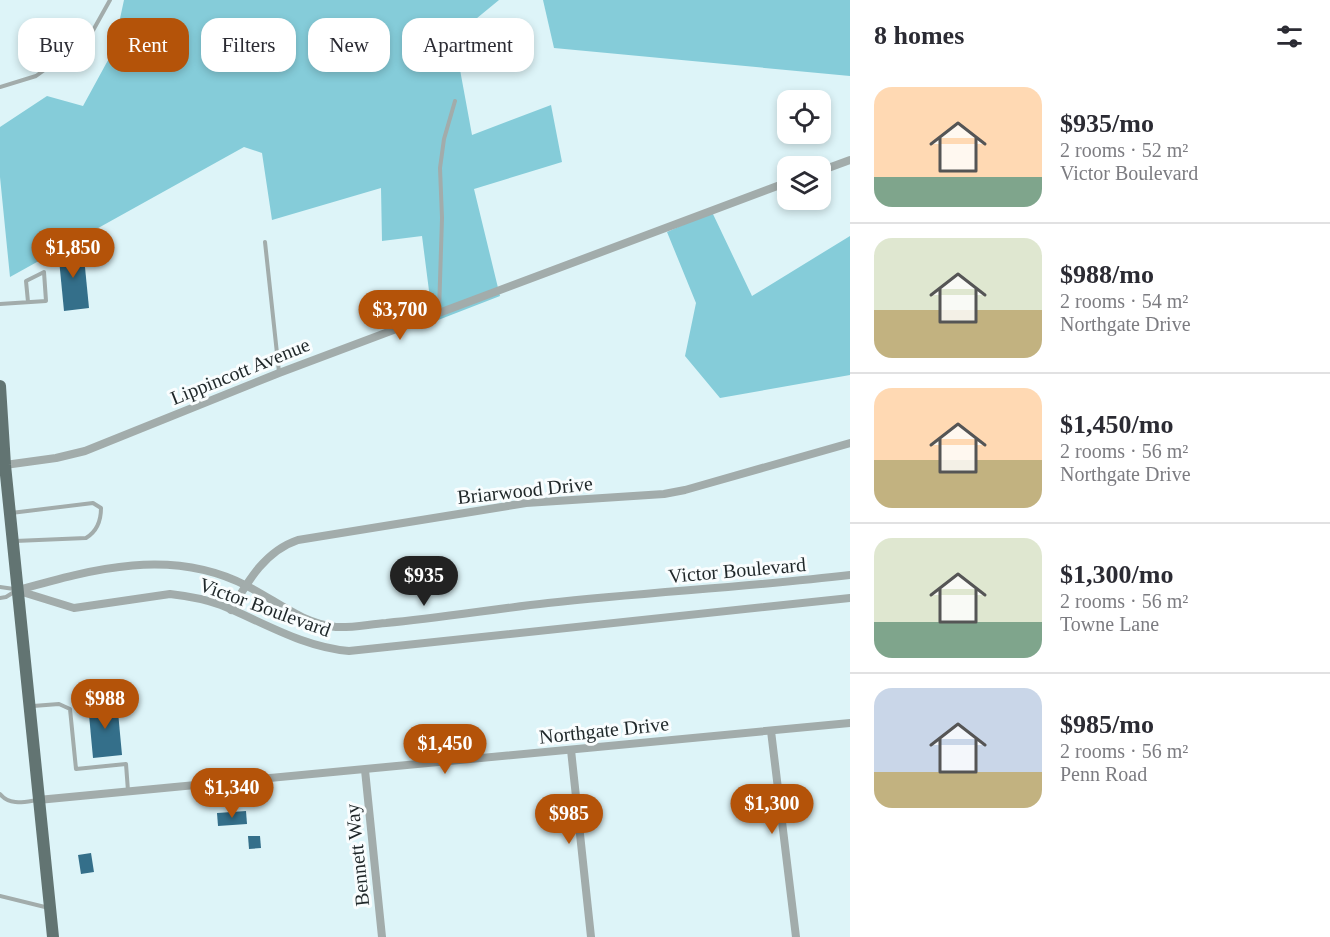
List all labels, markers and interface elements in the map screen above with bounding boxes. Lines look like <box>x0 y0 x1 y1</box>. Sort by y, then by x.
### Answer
chip: Buy <box>18 18 95 72</box>
chip: Rent <box>107 18 189 72</box>
chip: Filters <box>201 18 296 72</box>
chip: New <box>308 18 390 72</box>
chip: Apartment <box>402 18 534 72</box>
icon: filters <box>1273 20 1306 53</box>
text: 8 homes <box>874 21 964 50</box>
map controls <box>777 90 831 210</box>
button: locate <box>777 90 831 144</box>
text: $935/mo <box>1060 109 1154 138</box>
icon: home <box>922 111 994 183</box>
text: 2 rooms · 52 m² <box>1060 139 1188 161</box>
button: layers <box>777 156 831 210</box>
text: Victor Boulevard <box>1060 162 1198 184</box>
pin: $1,850 <box>24 228 122 279</box>
text: $1,850 <box>46 236 101 258</box>
text: $988/mo <box>1060 260 1154 289</box>
icon: home <box>922 262 994 334</box>
pin: $3,700 <box>351 290 449 341</box>
text: 2 rooms · 54 m² <box>1060 290 1188 312</box>
text: $3,700 <box>373 298 428 320</box>
text: Northgate Drive <box>1060 313 1191 335</box>
street label: Lippincott Avenue <box>167 333 313 410</box>
text: $1,450/mo <box>1060 410 1173 439</box>
icon: home <box>922 412 994 484</box>
text: 2 rooms · 56 m² <box>1060 440 1188 462</box>
text: Northgate Drive <box>1060 463 1191 485</box>
street label: Briarwood Drive <box>456 472 594 508</box>
street label: Victor Boulevard <box>667 553 807 587</box>
pin: $935 <box>388 556 460 607</box>
text: $1,300/mo <box>1060 560 1173 589</box>
icon: home <box>922 562 994 634</box>
text: $935 <box>404 564 444 586</box>
street label: Victor Boulevard <box>196 573 334 641</box>
text: 2 rooms · 56 m² <box>1060 590 1188 612</box>
text: Towne Lane <box>1060 613 1159 635</box>
pin: $988 <box>69 679 141 730</box>
text: $988 <box>85 687 125 709</box>
text: $985/mo <box>1060 710 1154 739</box>
street label: Northgate Drive <box>538 712 670 749</box>
icon: home <box>922 712 994 784</box>
pin: $1,450 <box>396 724 494 775</box>
text: $1,450 <box>418 732 473 754</box>
text: 2 rooms · 56 m² <box>1060 740 1188 762</box>
text: Penn Road <box>1060 763 1147 785</box>
pin: $1,340 <box>183 768 281 819</box>
text: $1,340 <box>205 776 260 798</box>
pin: $1,300 <box>723 784 821 835</box>
text: $1,300 <box>745 792 800 814</box>
pin: $985 <box>533 794 605 845</box>
text: $985 <box>549 802 589 824</box>
street label: Bennett Way <box>341 803 374 907</box>

